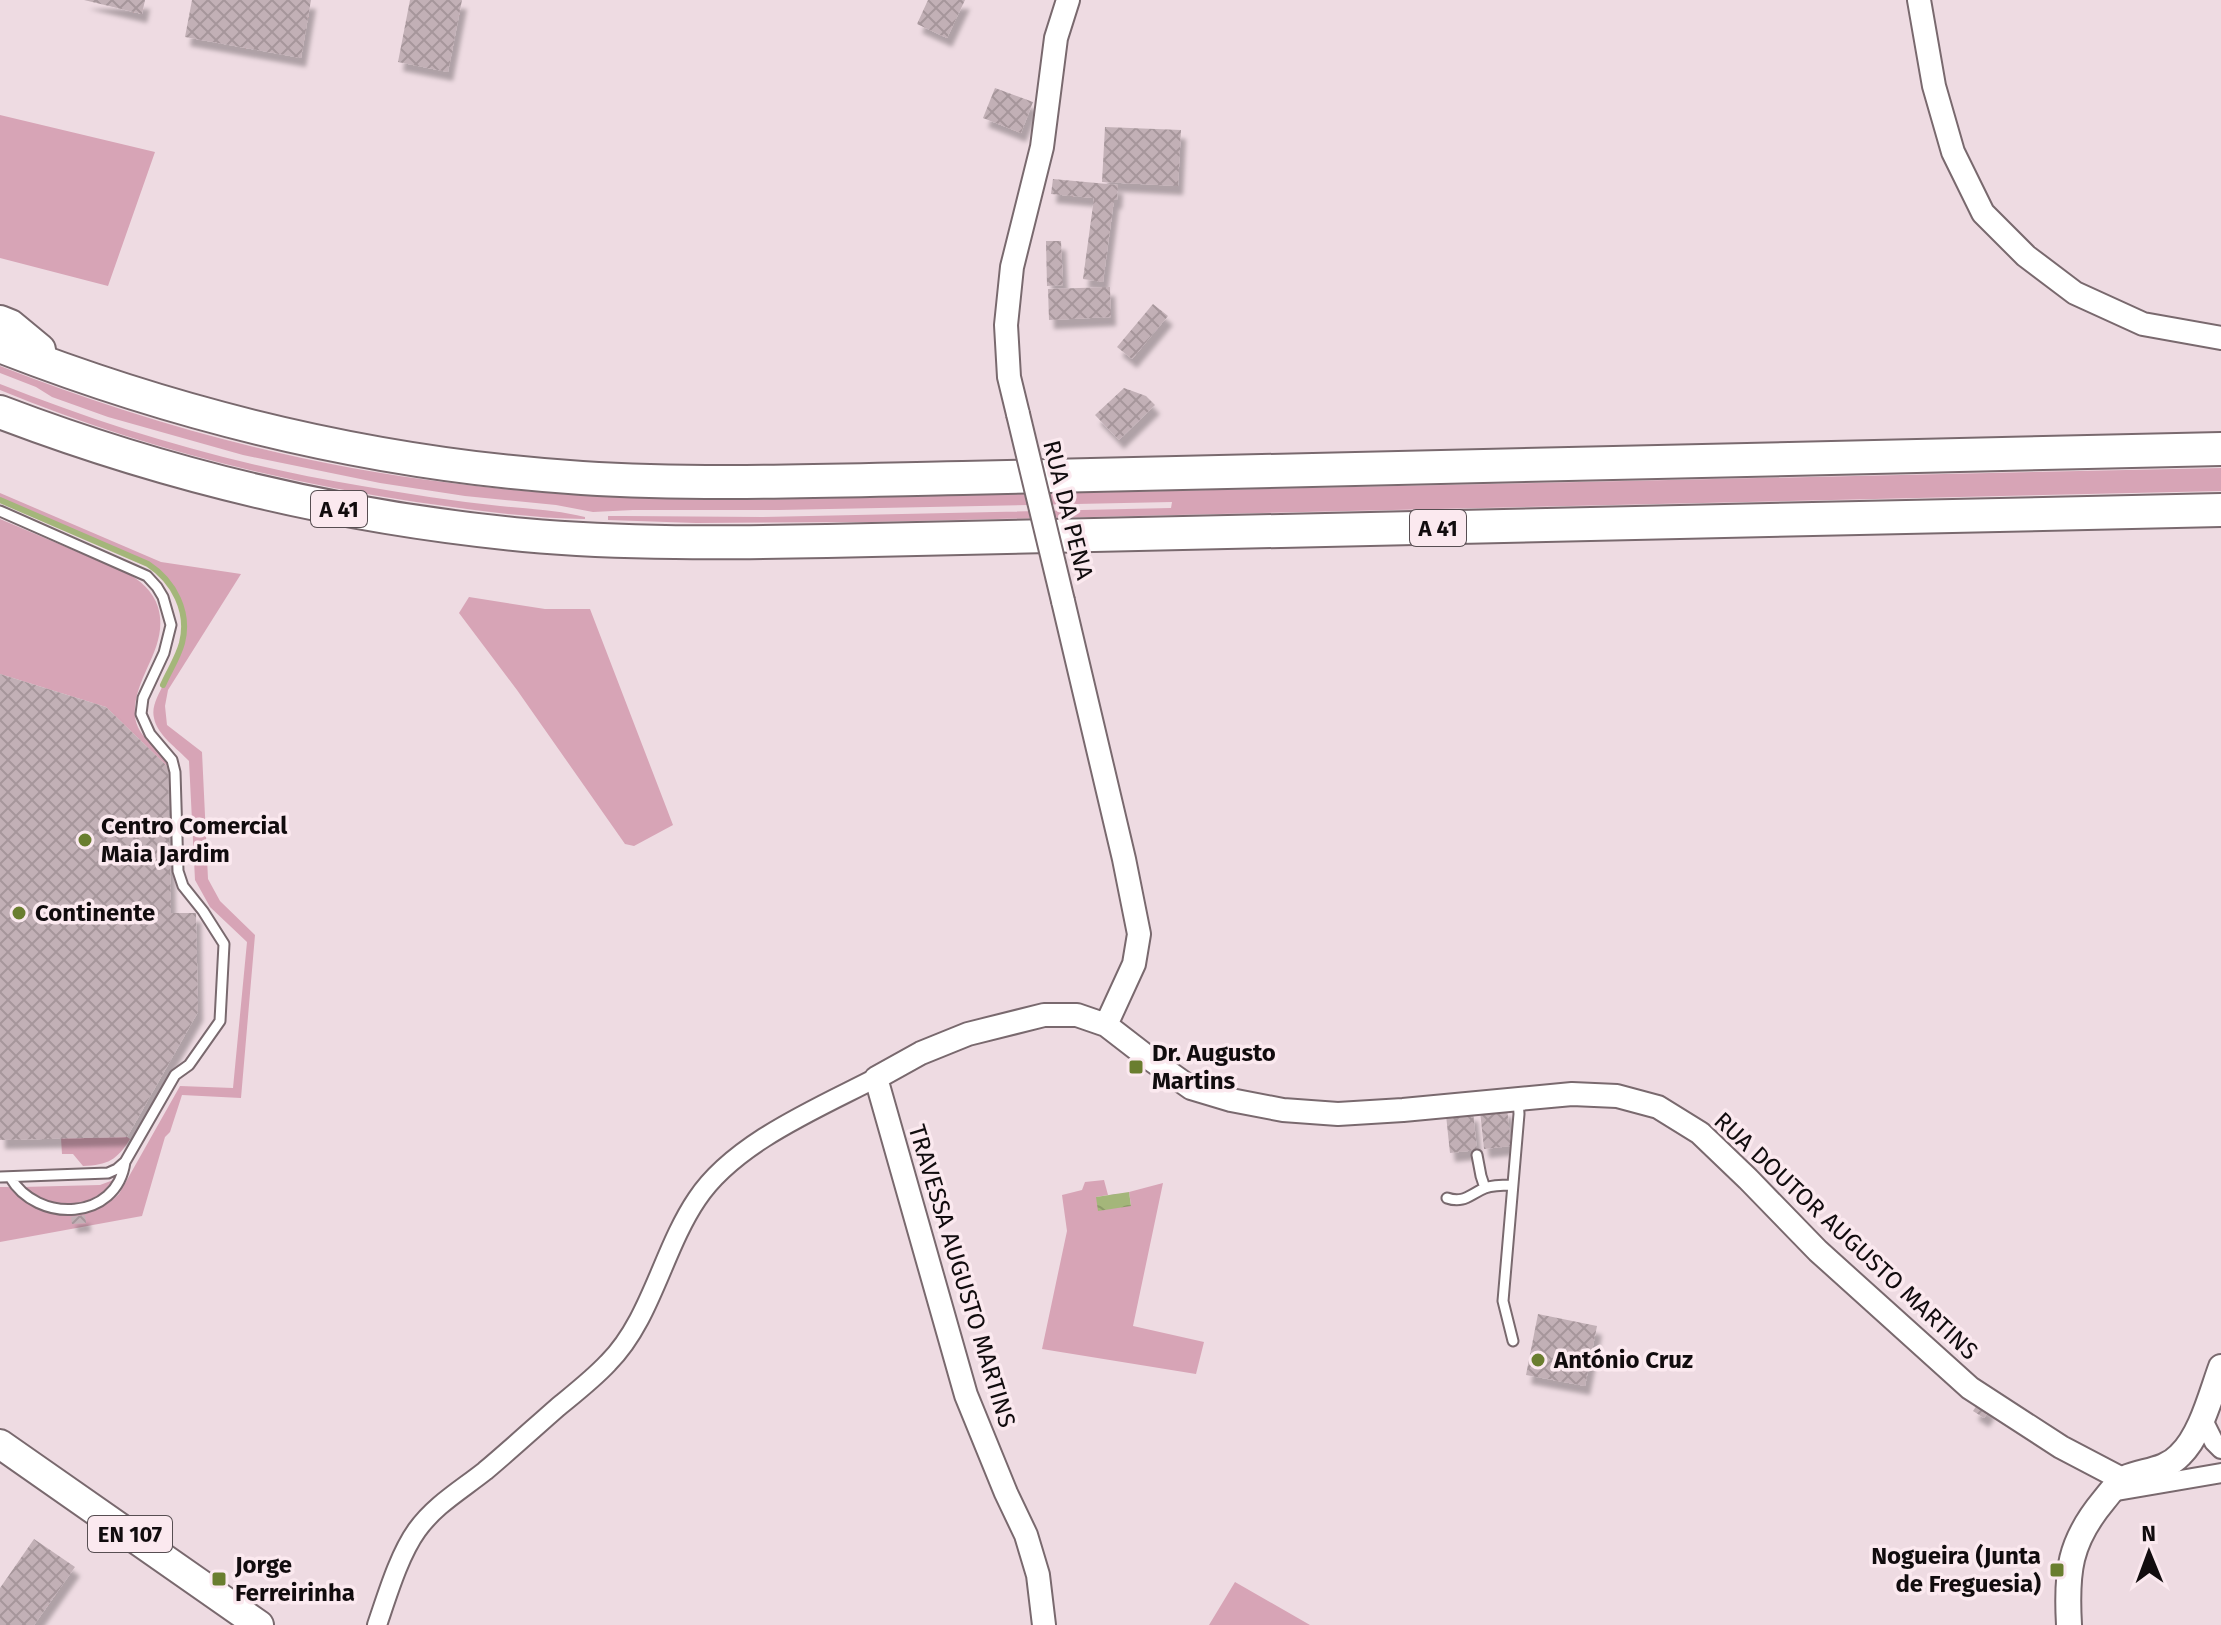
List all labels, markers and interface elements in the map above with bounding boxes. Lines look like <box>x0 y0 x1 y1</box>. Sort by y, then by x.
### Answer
street label: RUA DA PENA <box>1037 438 1099 583</box>
road number: A 41 <box>311 491 367 527</box>
road number: A 41 <box>1410 510 1466 546</box>
place label: Centro Comercial Maia Jardim <box>101 812 288 868</box>
marker: Centro Comercial Maia Jardim <box>76 831 94 849</box>
place label: Continente <box>35 899 155 927</box>
marker: Continente <box>10 904 28 922</box>
place label: Dr. Augusto Martins <box>1152 1039 1276 1095</box>
marker: Dr. Augusto Martins <box>1127 1058 1145 1076</box>
street label: RUA DOUTOR AUGUSTO MARTINS <box>1708 1106 1984 1366</box>
street label: TRAVESSA AUGUSTO MARTINS <box>903 1121 1021 1431</box>
place label: António Cruz <box>1553 1346 1693 1374</box>
marker: António Cruz <box>1529 1351 1547 1369</box>
north arrow <box>2109 1513 2189 1593</box>
road number: EN 107 <box>88 1516 172 1552</box>
text: N <box>2141 1520 2156 1547</box>
place label: Nogueira (Junta de Freguesia) <box>1871 1542 2041 1598</box>
place label: Jorge Ferreirinha <box>234 1551 355 1607</box>
marker: Nogueira (Junta de Freguesia) <box>2048 1561 2066 1579</box>
marker: Jorge Ferreirinha <box>210 1570 228 1588</box>

